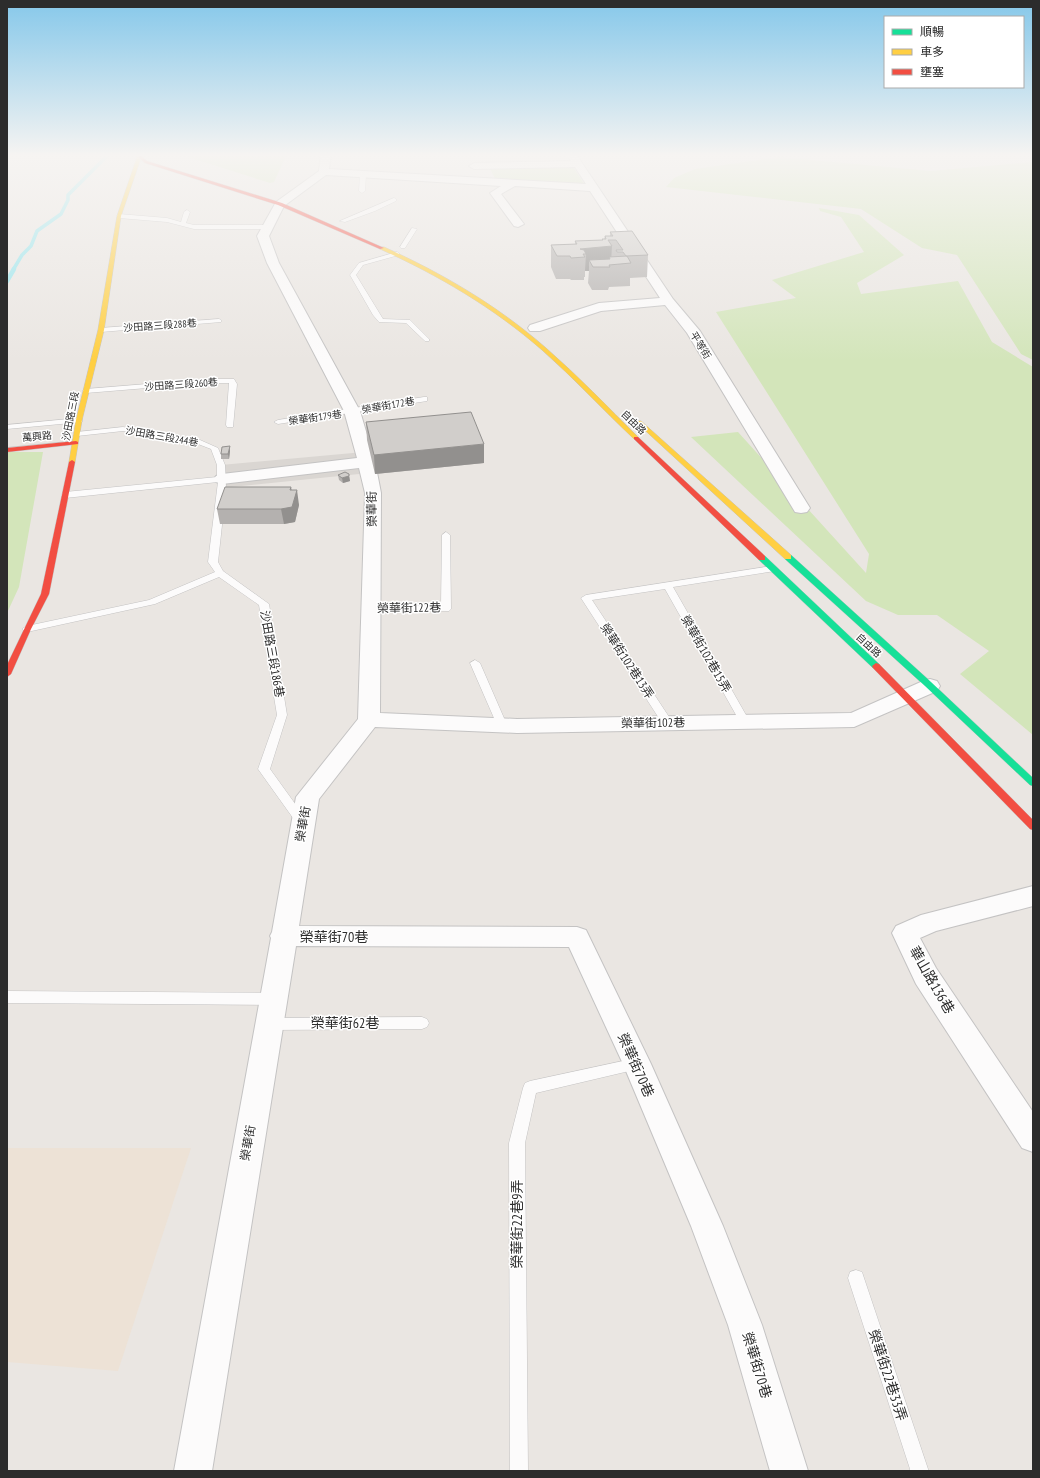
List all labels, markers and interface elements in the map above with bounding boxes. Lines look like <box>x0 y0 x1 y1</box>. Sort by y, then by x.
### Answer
legend <box>884 16 1024 88</box>
text: 順暢 <box>920 24 944 39</box>
text: 車多 <box>920 44 944 59</box>
text: 壅塞 <box>920 64 944 79</box>
street label: 沙田路三段288巷 <box>123 316 197 335</box>
street label: 平等街 <box>687 329 714 361</box>
street label: 沙田路三段260巷 <box>144 375 218 394</box>
street label: 沙田路三段 <box>59 390 82 442</box>
street label: 榮華街172巷 <box>361 394 416 417</box>
street label: 榮華街179巷 <box>288 407 342 428</box>
street label: 自由路 <box>618 407 649 437</box>
street label: 沙田路三段244巷 <box>125 424 199 449</box>
street label: 萬興路 <box>22 429 53 444</box>
street label: 榮華街 <box>364 491 379 527</box>
street label: 榮華街122巷 <box>377 599 441 616</box>
street label: 沙田路三段186巷 <box>257 609 288 699</box>
street label: 榮華街102巷15弄 <box>678 612 735 695</box>
street label: 榮華街102巷13弄 <box>597 620 657 701</box>
street label: 自由路 <box>853 630 884 660</box>
street label: 榮華街102巷 <box>621 714 685 731</box>
street label: 榮華街 <box>292 805 313 843</box>
street label: 榮華街70巷 <box>300 928 368 946</box>
street label: 華山路136巷 <box>905 943 959 1017</box>
street label: 榮華街62巷 <box>311 1014 379 1032</box>
street label: 榮華街70巷 <box>614 1030 658 1100</box>
street label: 榮華街 <box>237 1124 258 1162</box>
street label: 榮華街22巷9弄 <box>508 1180 526 1268</box>
street label: 榮華街22巷33弄 <box>865 1327 911 1423</box>
street label: 榮華街70巷 <box>738 1330 776 1400</box>

